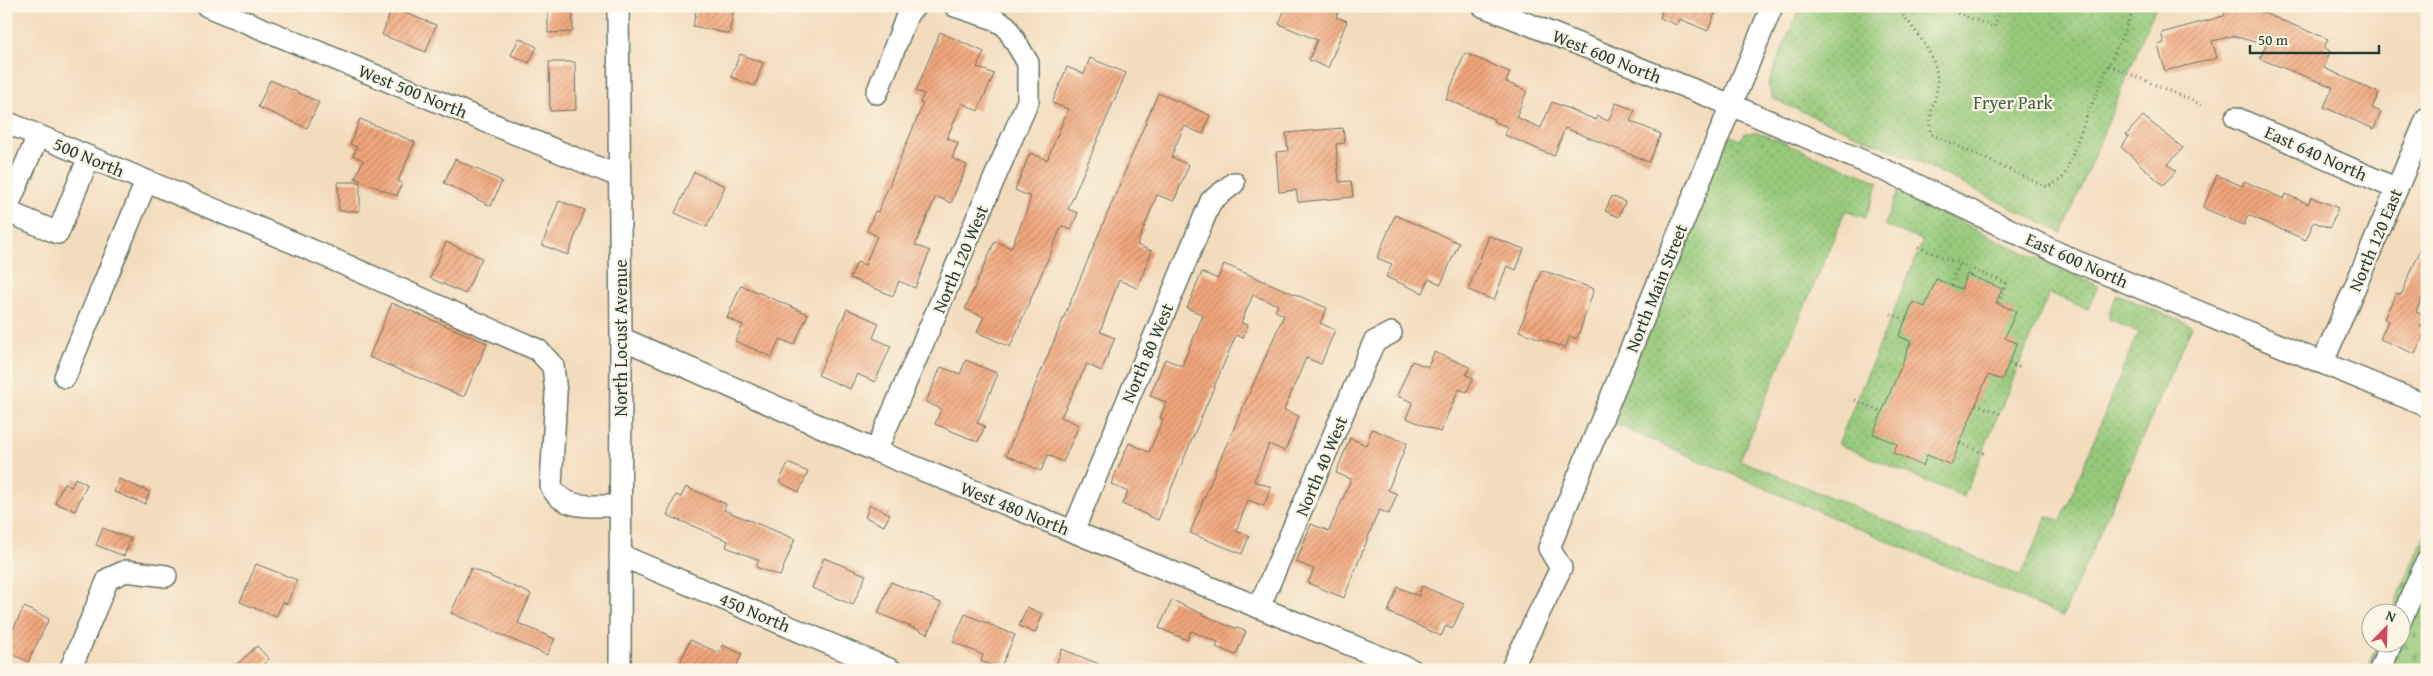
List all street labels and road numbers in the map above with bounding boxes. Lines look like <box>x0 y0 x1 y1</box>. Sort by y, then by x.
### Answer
street label: West 600 North <box>1548 22 1666 90</box>
street label: West 500 North <box>354 57 472 125</box>
street label: East 640 North <box>2260 118 2372 188</box>
street label: 500 North <box>49 130 129 184</box>
street label: North 120 East <box>2341 184 2409 296</box>
street label: North 120 West <box>925 200 995 317</box>
street label: North Main Street <box>1618 219 1694 356</box>
street label: East 600 North <box>2021 225 2133 295</box>
street label: North Locust Avenue <box>607 259 634 417</box>
street label: North 80 West <box>1114 298 1181 407</box>
street label: North 40 West <box>1288 411 1355 520</box>
street label: West 480 North <box>956 474 1074 542</box>
street label: 450 North <box>715 585 795 639</box>

